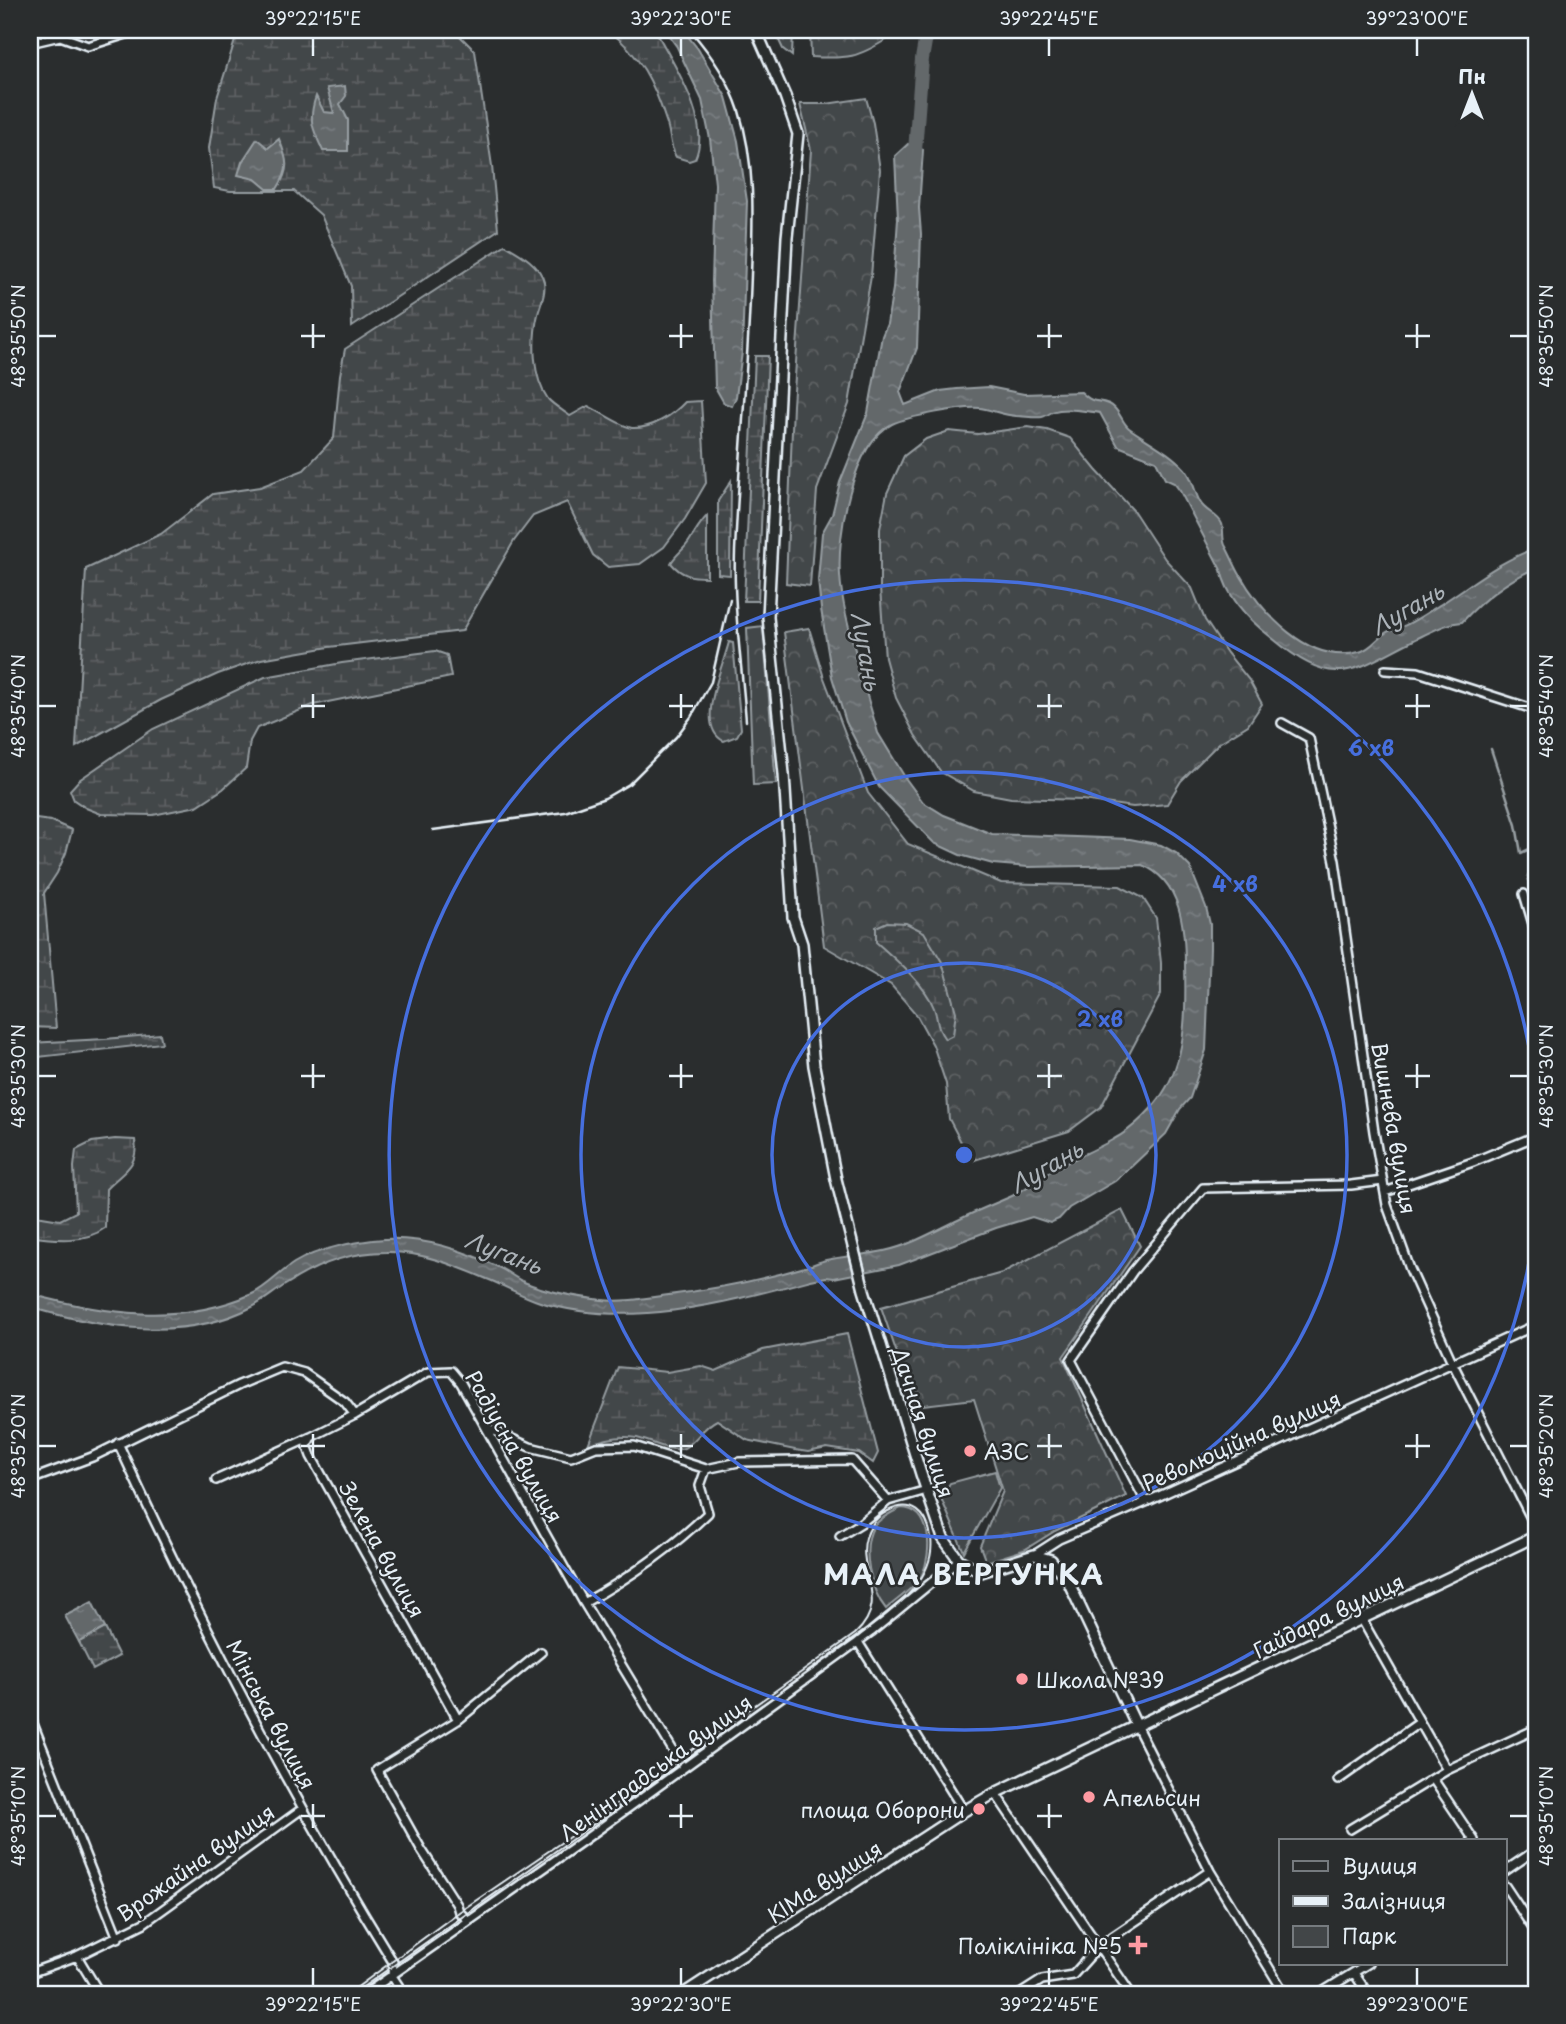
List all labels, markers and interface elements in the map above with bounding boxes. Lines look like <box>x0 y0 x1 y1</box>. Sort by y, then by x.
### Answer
text: 39°22'15"E <box>265 4 361 31</box>
text: 39°22'30"E <box>630 4 732 31</box>
text: 39°22'45"E <box>999 4 1099 31</box>
text: 39°23'00"E <box>1365 4 1469 31</box>
north arrow <box>1436 60 1506 130</box>
text: Пн <box>1458 62 1486 90</box>
text: 48°35'50"N <box>4 284 31 388</box>
text: 48°35'50"N <box>1532 284 1559 388</box>
water label: Лугань <box>1364 572 1451 643</box>
water label: Лугань <box>843 609 891 694</box>
text: 48°35'40"N <box>4 654 31 758</box>
text: 48°35'40"N <box>1532 654 1559 758</box>
text: 6 хв <box>1348 731 1394 763</box>
text: 4 хв <box>1212 867 1258 899</box>
text: 2 хв <box>1077 1002 1123 1034</box>
text: 48°35'30"N <box>4 1024 31 1128</box>
text: 48°35'30"N <box>1532 1024 1559 1128</box>
street label: Вишнева вулиця <box>1364 1040 1426 1216</box>
water label: Лугань <box>1003 1130 1090 1201</box>
centre of rings <box>952 1143 976 1167</box>
water label: Лугань <box>461 1221 549 1283</box>
street label: Дачная вулиця <box>884 1341 964 1502</box>
street label: Радіусна вулиця <box>458 1364 572 1528</box>
street label: Революційна вулиця <box>1137 1382 1345 1498</box>
text: 48°35'20"N <box>4 1394 31 1498</box>
text: 48°35'20"N <box>1532 1394 1559 1498</box>
place label: АЗС <box>984 1435 1030 1467</box>
marker: АЗС <box>962 1443 978 1459</box>
street label: Зелена вулиця <box>332 1475 434 1623</box>
district label: МАЛА ВЕРГУНКА <box>823 1552 1105 1595</box>
street label: Гайдара вулиця <box>1247 1565 1409 1665</box>
street label: Мінська вулиця <box>219 1633 325 1795</box>
place label: Школа №39 <box>1036 1663 1164 1695</box>
marker: Школа №39 <box>1014 1671 1030 1687</box>
street label: Ленінградська вулиця <box>552 1686 758 1848</box>
text: 48°35'10"N <box>4 1766 31 1866</box>
text: 48°35'10"N <box>1532 1766 1559 1866</box>
place label: Апельсин <box>1103 1781 1201 1813</box>
marker: Апельсин <box>1081 1789 1097 1805</box>
place label: площа Оборони <box>800 1793 965 1825</box>
street label: Врожайна вулиця <box>109 1795 281 1929</box>
marker: площа Оборони <box>971 1801 987 1817</box>
street label: КІМа вулиця <box>760 1832 888 1930</box>
legend <box>1279 1839 1506 1965</box>
text: Вулиця <box>1342 1849 1418 1881</box>
text: Залізниця <box>1341 1884 1446 1916</box>
text: Парк <box>1342 1919 1397 1951</box>
place label: Поліклініка №5 <box>958 1929 1122 1961</box>
marker: Поліклініка №5 <box>1128 1935 1148 1955</box>
text: 39°22'15"E <box>265 1990 361 2017</box>
text: 39°22'30"E <box>630 1990 732 2017</box>
text: 39°22'45"E <box>999 1990 1099 2017</box>
text: 39°23'00"E <box>1365 1990 1469 2017</box>

